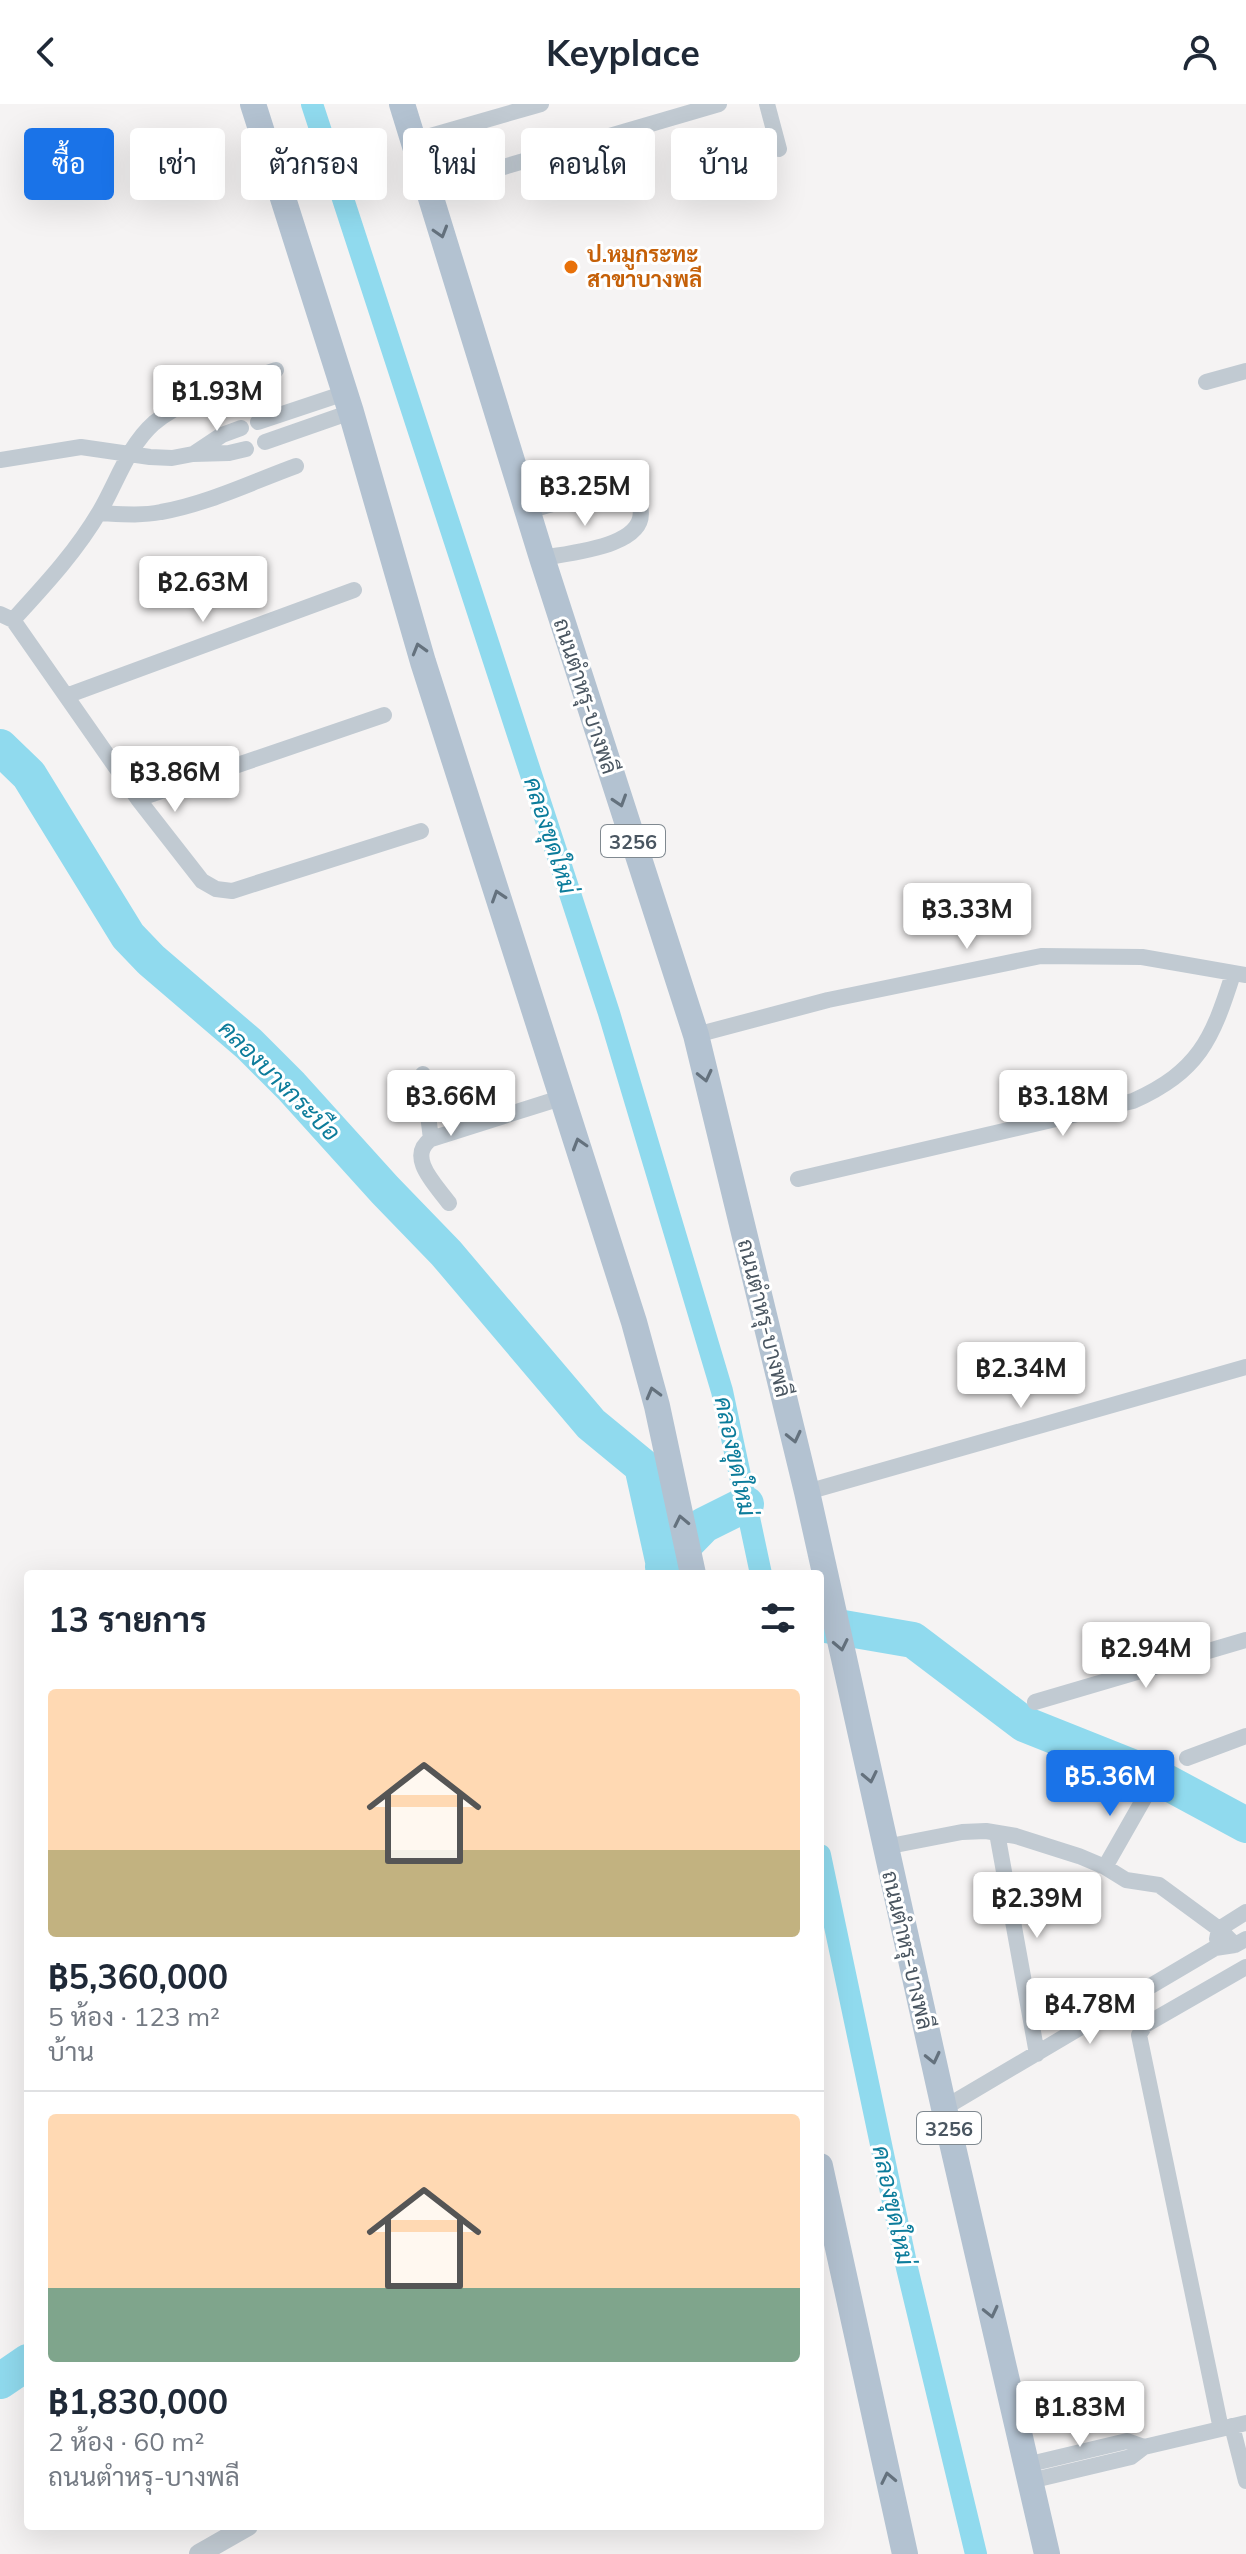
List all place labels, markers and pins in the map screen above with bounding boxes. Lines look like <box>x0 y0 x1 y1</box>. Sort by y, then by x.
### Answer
place label: ป.หมูกระทะ สาขาบางพลี <box>587 240 702 293</box>
marker: ป.หมูกระทะ สาขาบางพลี <box>562 258 580 276</box>
pin: ฿1.93M <box>152 365 282 433</box>
pin: ฿3.25M <box>520 460 650 528</box>
pin: ฿2.63M <box>138 556 268 624</box>
pin: ฿3.86M <box>110 746 240 814</box>
pin: ฿3.33M <box>902 883 1032 951</box>
pin: ฿3.66M <box>386 1070 516 1138</box>
pin: ฿3.18M <box>998 1070 1128 1138</box>
pin: ฿2.34M <box>956 1342 1086 1410</box>
pin: ฿2.94M <box>1081 1622 1211 1690</box>
pin: ฿5.36M <box>1045 1750 1175 1818</box>
pin: ฿2.39M <box>972 1872 1102 1940</box>
pin: ฿4.78M <box>1025 1978 1155 2046</box>
pin: ฿1.83M <box>1015 2381 1145 2449</box>

